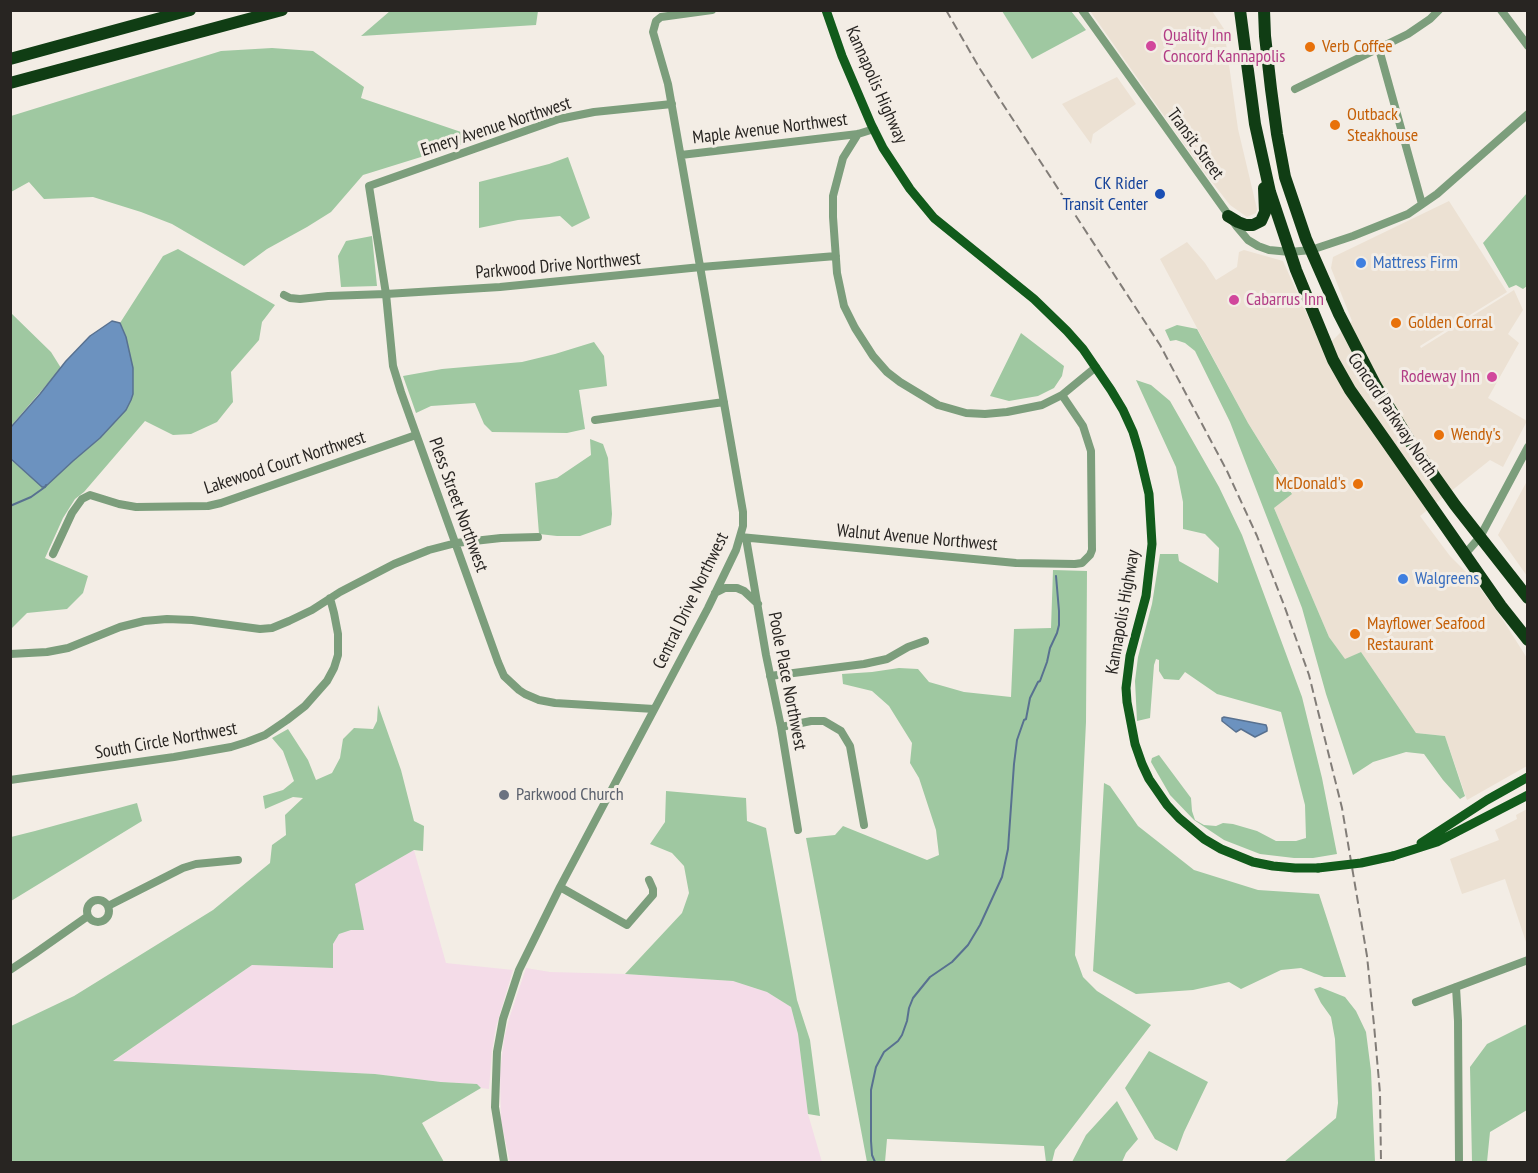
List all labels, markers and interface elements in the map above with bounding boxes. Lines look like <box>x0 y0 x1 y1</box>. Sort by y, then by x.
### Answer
street label: Kannapolis Highway <box>840 23 912 147</box>
place label: Quality Inn Concord Kannapolis <box>1163 25 1285 68</box>
place label: Verb Coffee <box>1322 36 1393 58</box>
marker: Quality Inn Concord Kannapolis <box>1144 39 1158 53</box>
marker: Verb Coffee <box>1303 40 1317 54</box>
street label: Emery Avenue Northwest <box>418 93 574 161</box>
street label: Transit Street <box>1162 104 1228 184</box>
place label: Outback Steakhouse <box>1347 104 1418 146</box>
street label: Maple Avenue Northwest <box>691 109 849 149</box>
marker: Outback Steakhouse <box>1328 118 1342 132</box>
place label: CK Rider Transit Center <box>1062 173 1148 216</box>
marker: CK Rider Transit Center <box>1153 187 1167 201</box>
street label: Parkwood Drive Northwest <box>475 248 641 284</box>
place label: Mattress Firm <box>1373 252 1458 274</box>
marker: Mattress Firm <box>1354 256 1368 270</box>
place label: Cabarrus Inn <box>1246 289 1324 311</box>
marker: Cabarrus Inn <box>1227 293 1241 307</box>
place label: Golden Corral <box>1408 312 1493 334</box>
marker: Golden Corral <box>1389 316 1403 330</box>
street label: Concord Parkway North <box>1343 349 1441 481</box>
place label: Rodeway Inn <box>1401 366 1480 388</box>
marker: Rodeway Inn <box>1485 370 1499 384</box>
place label: Wendy's <box>1451 424 1501 446</box>
street label: Lakewood Court Northwest <box>202 427 368 499</box>
marker: Wendy's <box>1432 428 1446 442</box>
street label: Pless Street Northwest <box>424 435 492 575</box>
place label: McDonald's <box>1275 473 1346 495</box>
marker: McDonald's <box>1351 477 1365 491</box>
street label: Walnut Avenue Northwest <box>836 520 998 556</box>
street label: Central Drive Northwest <box>649 529 733 673</box>
street label: Kannapolis Highway <box>1101 548 1145 676</box>
place label: Walgreens <box>1415 568 1479 590</box>
marker: Walgreens <box>1396 572 1410 586</box>
street label: Poole Place Northwest <box>763 610 811 752</box>
place label: Mayflower Seafood Restaurant <box>1367 613 1485 656</box>
marker: Mayflower Seafood Restaurant <box>1348 627 1362 641</box>
street label: South Circle Northwest <box>93 718 239 764</box>
place label: Parkwood Church <box>516 784 624 806</box>
marker: Parkwood Church <box>497 788 511 802</box>

